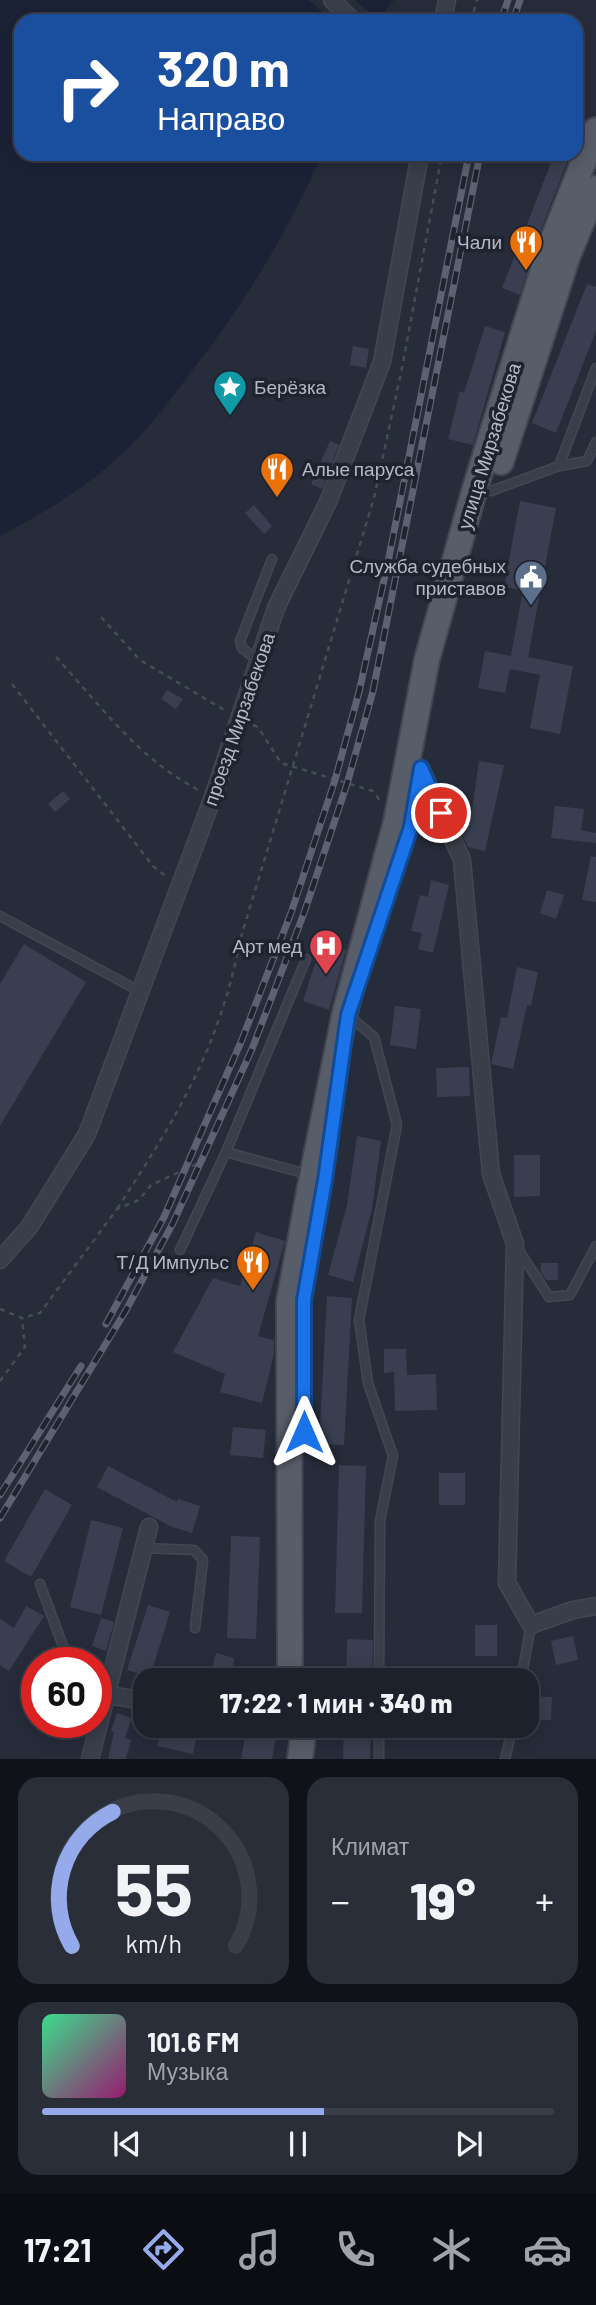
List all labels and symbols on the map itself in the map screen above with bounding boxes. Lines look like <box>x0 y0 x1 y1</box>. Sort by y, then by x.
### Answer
restaurant icon: Чали <box>507 223 545 272</box>
place label: Чали <box>457 230 502 253</box>
street label: улица Мирзабекова <box>452 359 525 532</box>
place icon: Берёзка <box>211 368 249 417</box>
place label: Берёзка <box>254 375 327 398</box>
restaurant icon: Алые паруса <box>258 450 296 499</box>
place label: Алые паруса <box>302 457 415 480</box>
place label: Служба судебных приставов <box>349 554 506 599</box>
public building icon: Служба судебных приставов <box>512 558 550 607</box>
street label: проезд Мирзабекова <box>198 629 279 808</box>
pin <box>411 783 471 843</box>
hospital icon: Арт мед <box>307 927 345 976</box>
place label: Арт мед <box>232 934 302 957</box>
restaurant icon: Т/Д Импульс <box>234 1243 272 1292</box>
place label: Т/Д Импульс <box>117 1250 229 1273</box>
position arrow <box>267 1395 341 1469</box>
speed limit sign: 60 <box>21 1647 112 1738</box>

